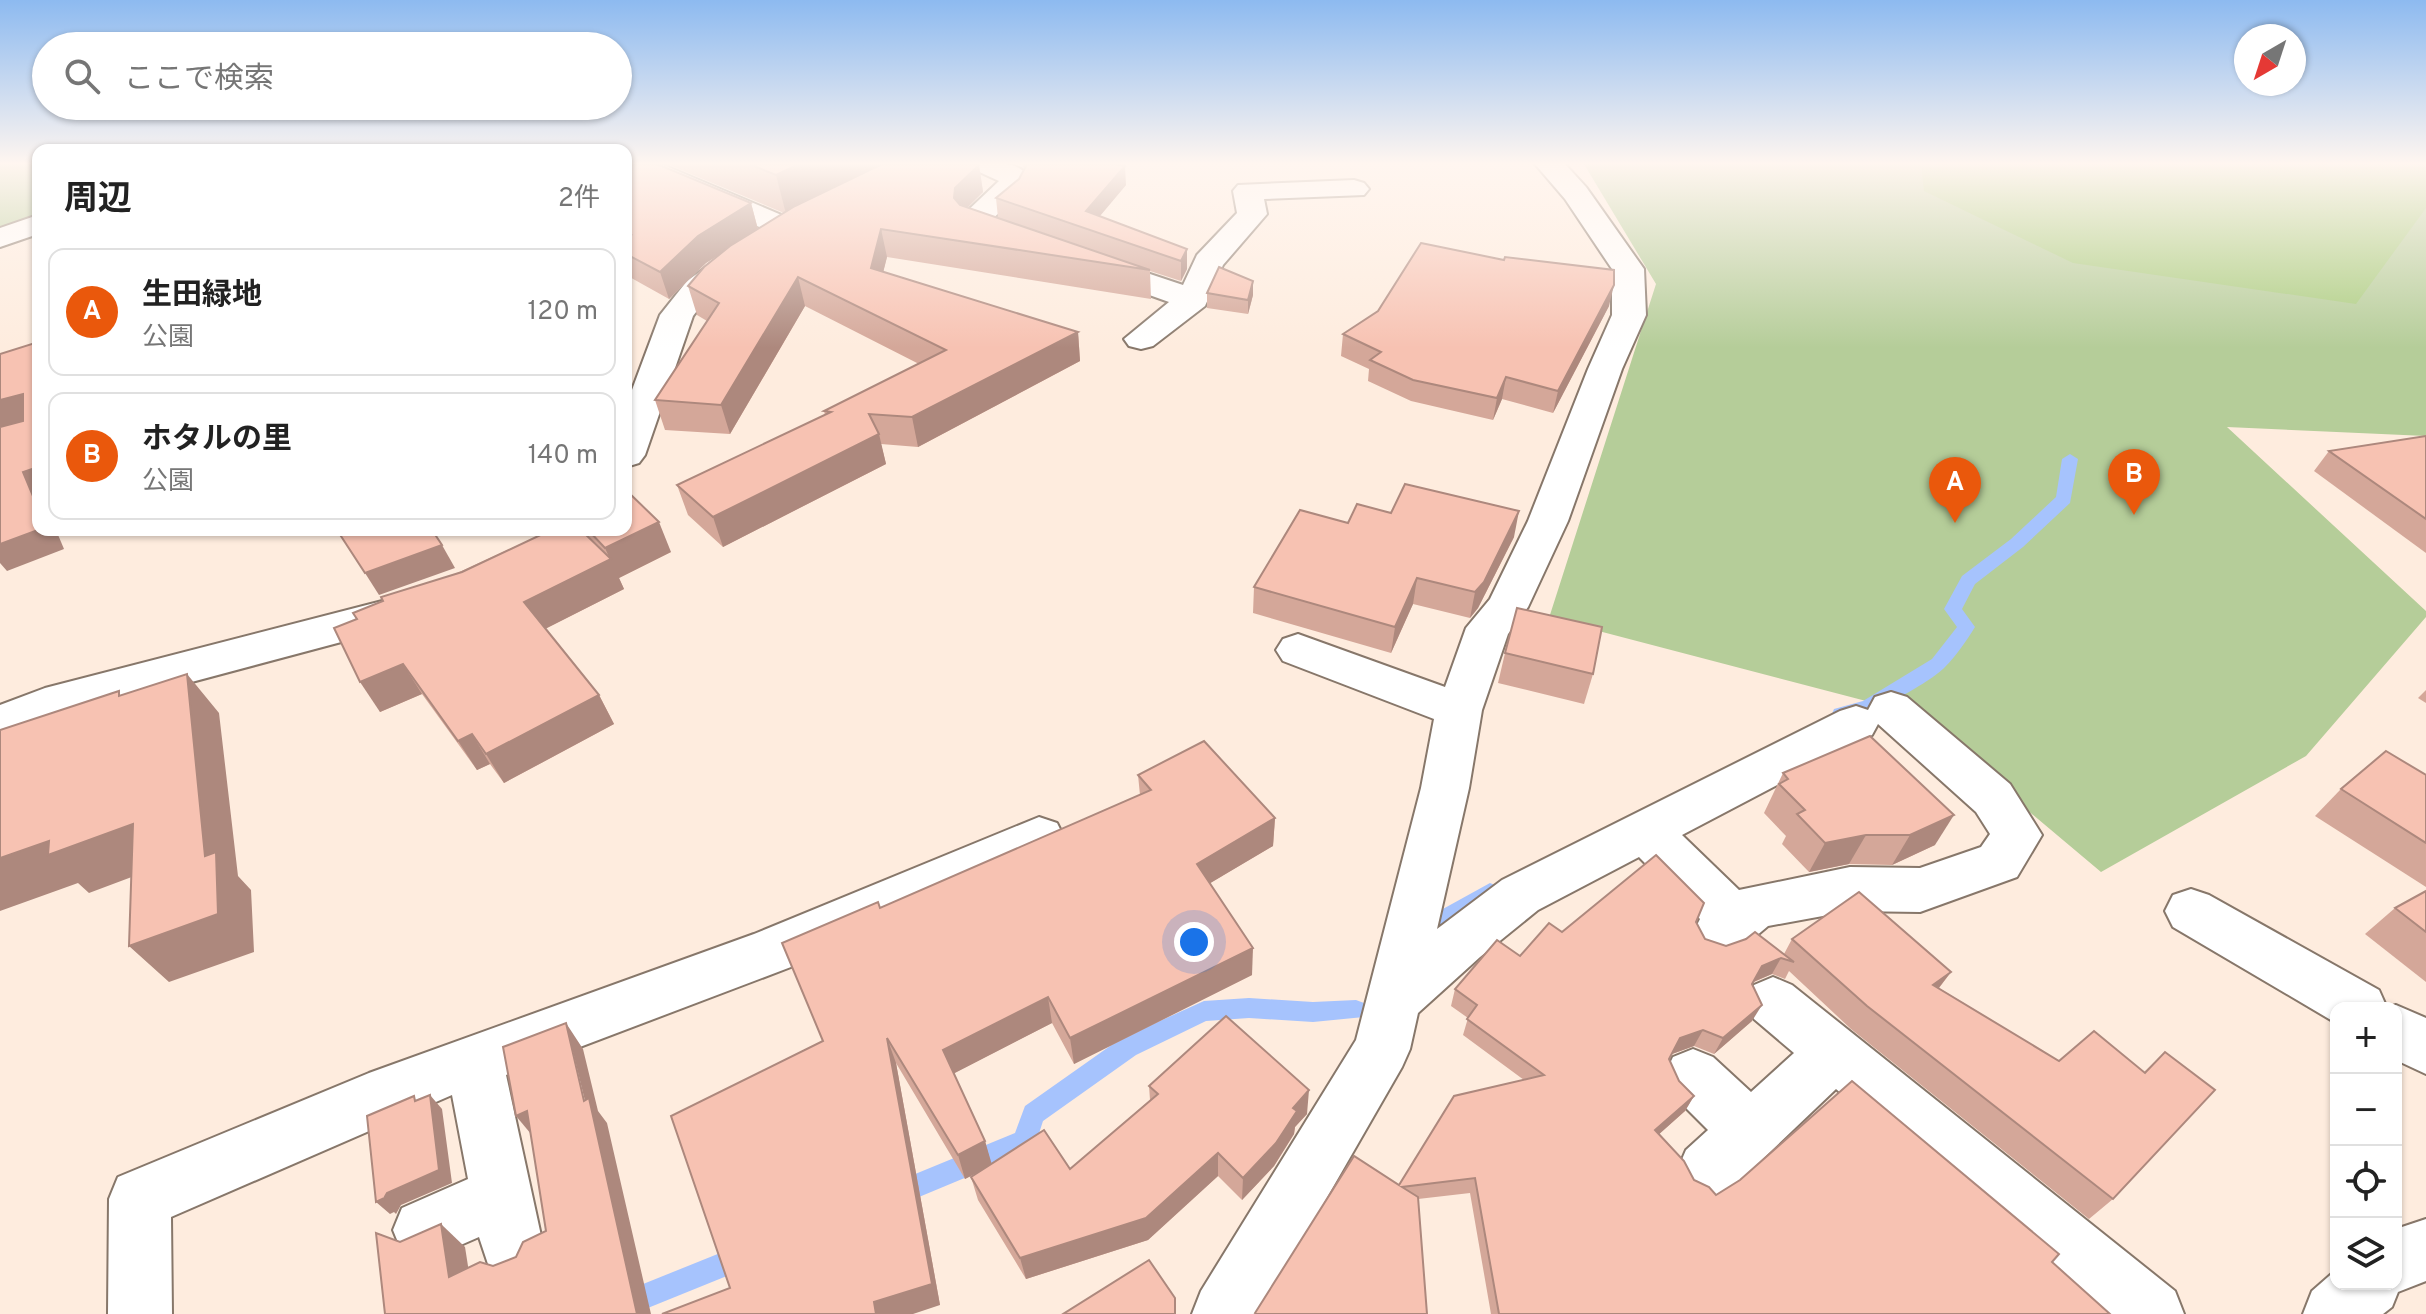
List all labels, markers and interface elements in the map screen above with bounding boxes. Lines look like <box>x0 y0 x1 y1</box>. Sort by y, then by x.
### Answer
north arrow <box>2234 24 2306 96</box>
search box <box>32 32 632 120</box>
icon: search <box>60 54 104 98</box>
text: ここで検索 <box>124 62 274 99</box>
text: 周辺 <box>64 179 132 222</box>
text: 2件 <box>558 183 600 216</box>
text: 生田緑地 <box>142 278 262 315</box>
text: A <box>83 296 101 329</box>
text: 120 m <box>528 296 598 329</box>
text: 公園 <box>142 322 194 355</box>
text: ホタルの里 <box>142 422 292 459</box>
text: B <box>83 440 101 473</box>
text: 140 m <box>528 440 598 473</box>
pin: B <box>2108 449 2160 515</box>
pin: A <box>1929 457 1981 523</box>
text: 公園 <box>142 466 194 499</box>
your location <box>1174 922 1214 962</box>
map controls <box>2330 1002 2402 1290</box>
button: + <box>2330 1002 2402 1074</box>
button: − <box>2330 1074 2402 1146</box>
button: locate <box>2330 1146 2402 1218</box>
button: layers <box>2330 1218 2402 1290</box>

